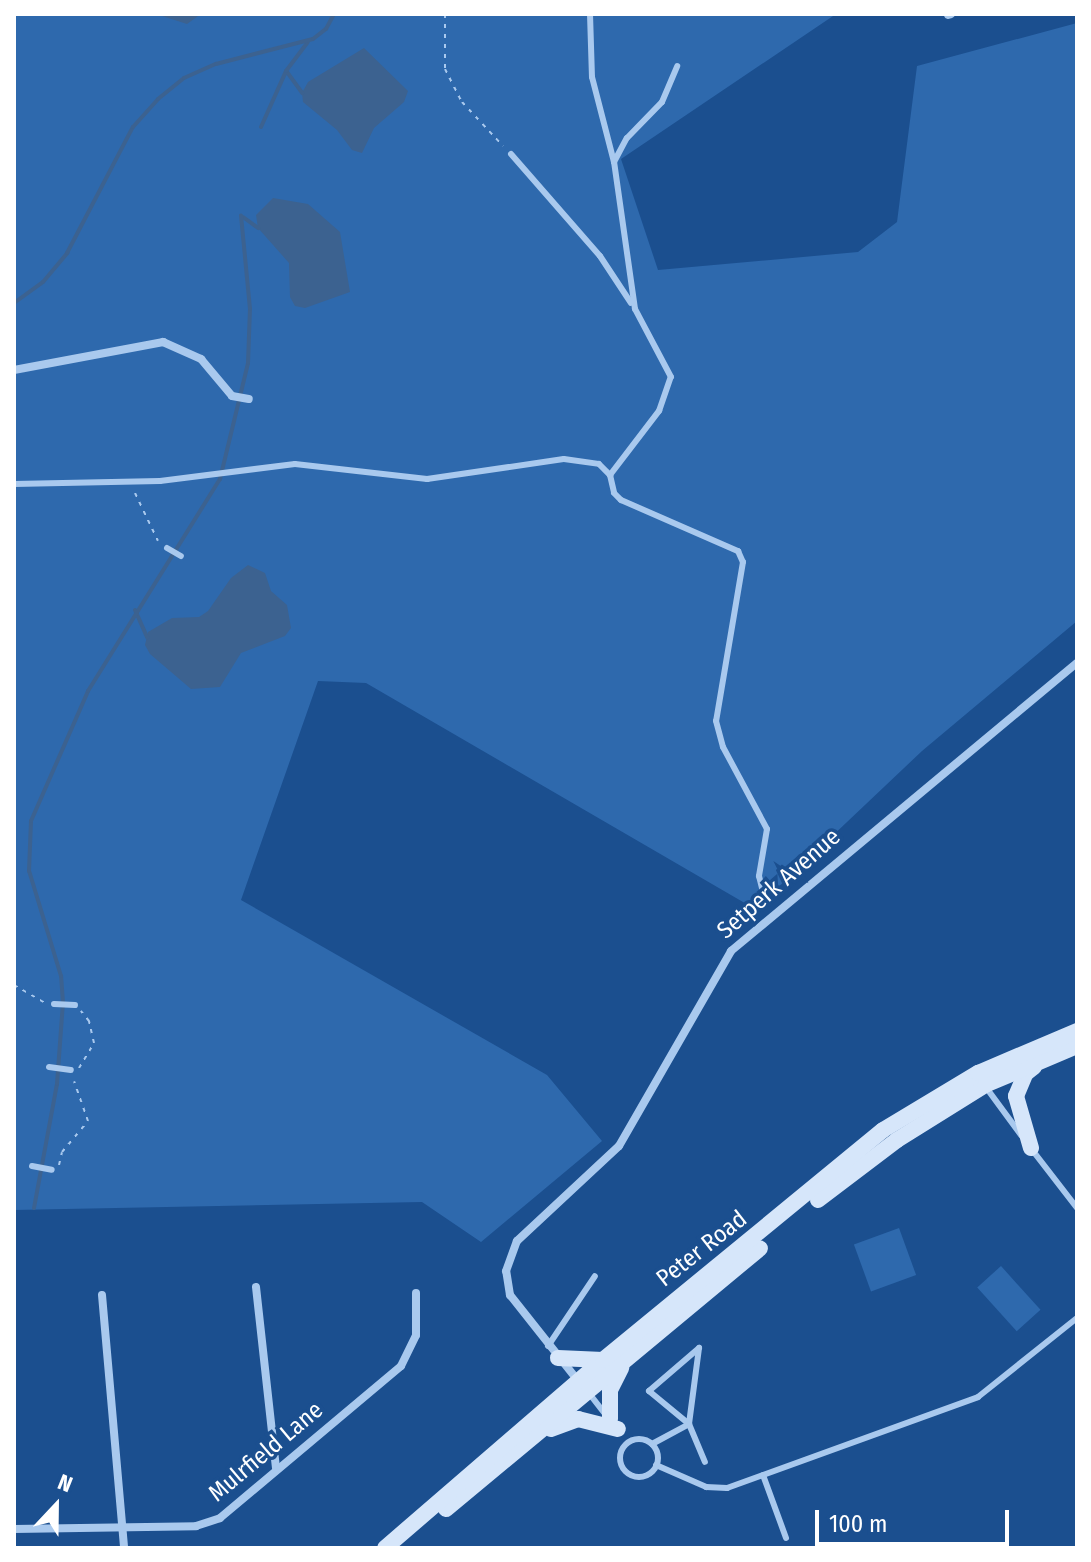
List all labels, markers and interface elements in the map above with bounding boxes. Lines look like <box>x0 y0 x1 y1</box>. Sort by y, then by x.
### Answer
street label: Setperk Avenue <box>712 823 846 945</box>
street label: Peter Road <box>651 1205 753 1293</box>
street label: Mulrfield Lane <box>203 1396 329 1508</box>
north arrow <box>16 1466 96 1546</box>
text: N <box>54 1468 76 1498</box>
scale bar <box>819 1494 1013 1544</box>
text: 100 m <box>829 1510 887 1538</box>

